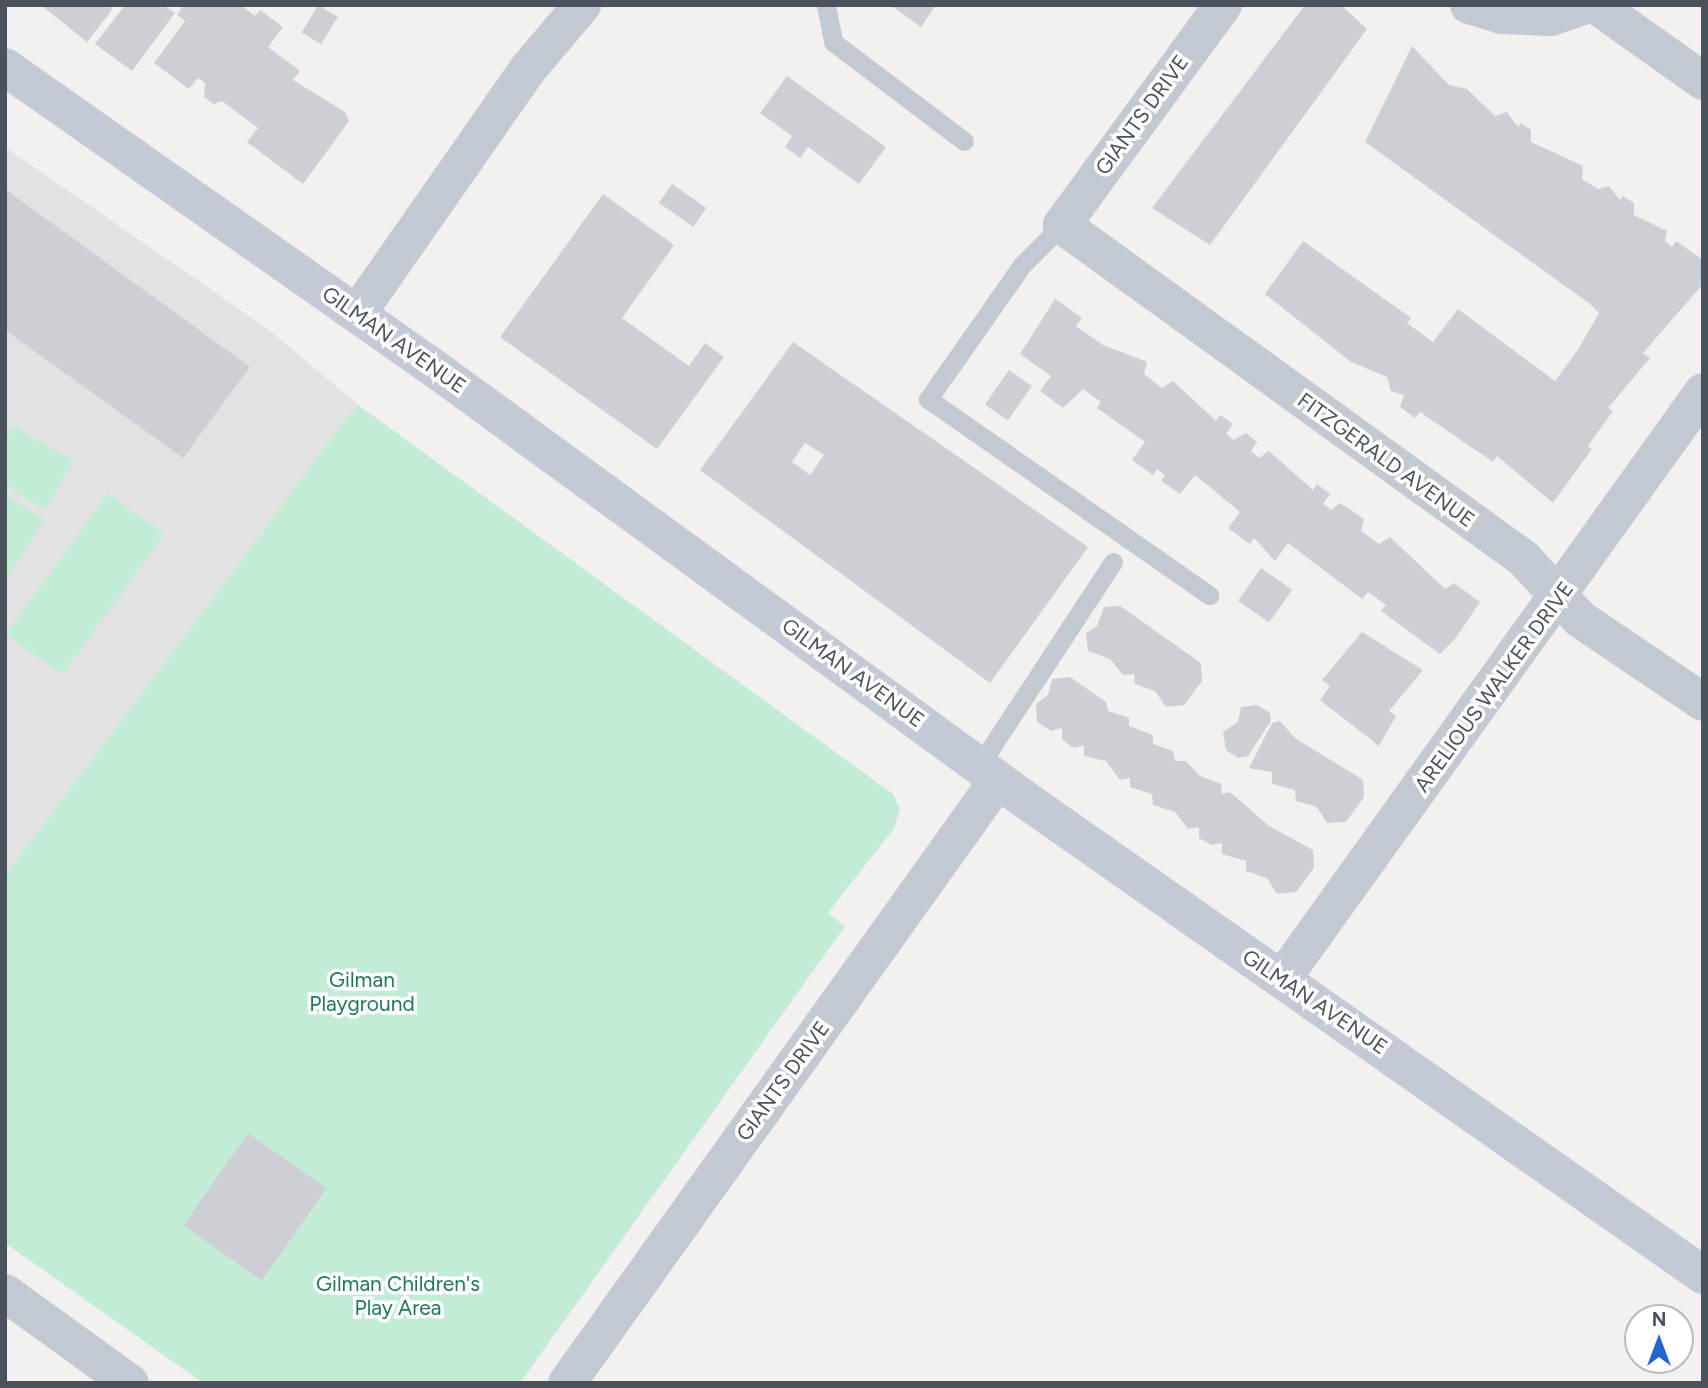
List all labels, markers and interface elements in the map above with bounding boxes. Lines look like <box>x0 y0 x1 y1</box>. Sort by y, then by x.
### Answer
street label: GIANTS DRIVE <box>1090 50 1194 180</box>
street label: GILMAN AVENUE <box>317 281 471 399</box>
street label: FITZGERALD AVENUE <box>1293 387 1479 533</box>
street label: ARELIOUS WALKER DRIVE <box>1409 577 1579 797</box>
street label: GILMAN AVENUE <box>777 613 929 733</box>
street label: GILMAN AVENUE <box>1238 944 1392 1060</box>
park label: Gilman Playground <box>309 967 415 1017</box>
street label: GIANTS DRIVE <box>731 1016 835 1146</box>
park label: Gilman Children's Play Area <box>316 1271 480 1321</box>
north arrow <box>1624 1304 1694 1374</box>
text: N <box>1652 1308 1666 1331</box>

